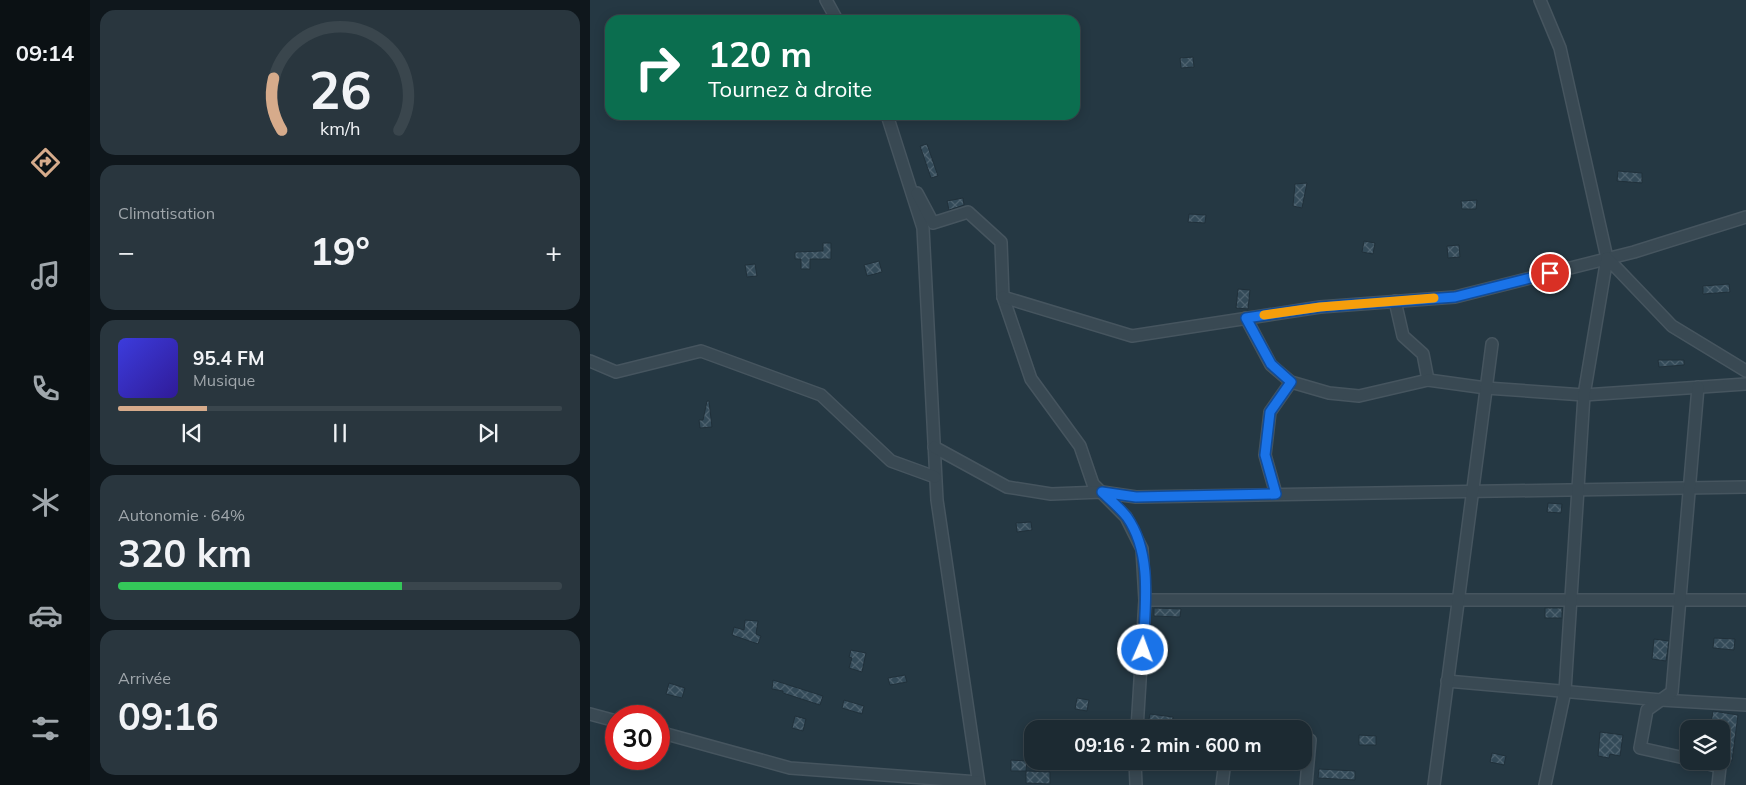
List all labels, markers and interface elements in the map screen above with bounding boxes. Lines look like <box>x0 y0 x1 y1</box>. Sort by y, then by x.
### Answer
text: 120 m <box>708 32 812 76</box>
icon: right <box>625 35 690 100</box>
text: 09:14 <box>16 39 74 67</box>
text: 26 <box>309 57 371 122</box>
text: Tournez à droite <box>708 75 872 103</box>
text: km/h <box>320 117 360 139</box>
icon: directions <box>28 145 63 180</box>
text: Climatisation <box>118 203 215 223</box>
text: 19° <box>310 227 370 275</box>
text: − <box>118 234 135 269</box>
text: + <box>545 234 562 269</box>
pin <box>1529 252 1571 294</box>
icon: music <box>28 258 63 293</box>
icon: arrive <box>1536 259 1564 287</box>
text: 95.4 FM <box>193 346 265 370</box>
text: Musique <box>193 370 255 390</box>
icon: phone <box>28 371 63 406</box>
icon: previous <box>178 419 206 447</box>
icon: pause <box>326 419 354 447</box>
icon: next <box>474 419 502 447</box>
icon: climate <box>28 485 63 520</box>
text: Autonomie · 64% <box>118 505 245 525</box>
text: 320 km <box>118 529 252 577</box>
icon: car <box>28 598 63 633</box>
position arrow <box>1116 623 1168 675</box>
text: Arrivée <box>118 668 171 688</box>
text: 09:16 <box>118 692 219 740</box>
speed limit sign: 30 <box>605 705 670 770</box>
icon: filters <box>28 711 63 746</box>
map controls <box>1680 720 1730 770</box>
button: layers <box>1680 720 1730 770</box>
text: 09:16 · 2 min · 600 m <box>1074 733 1262 757</box>

